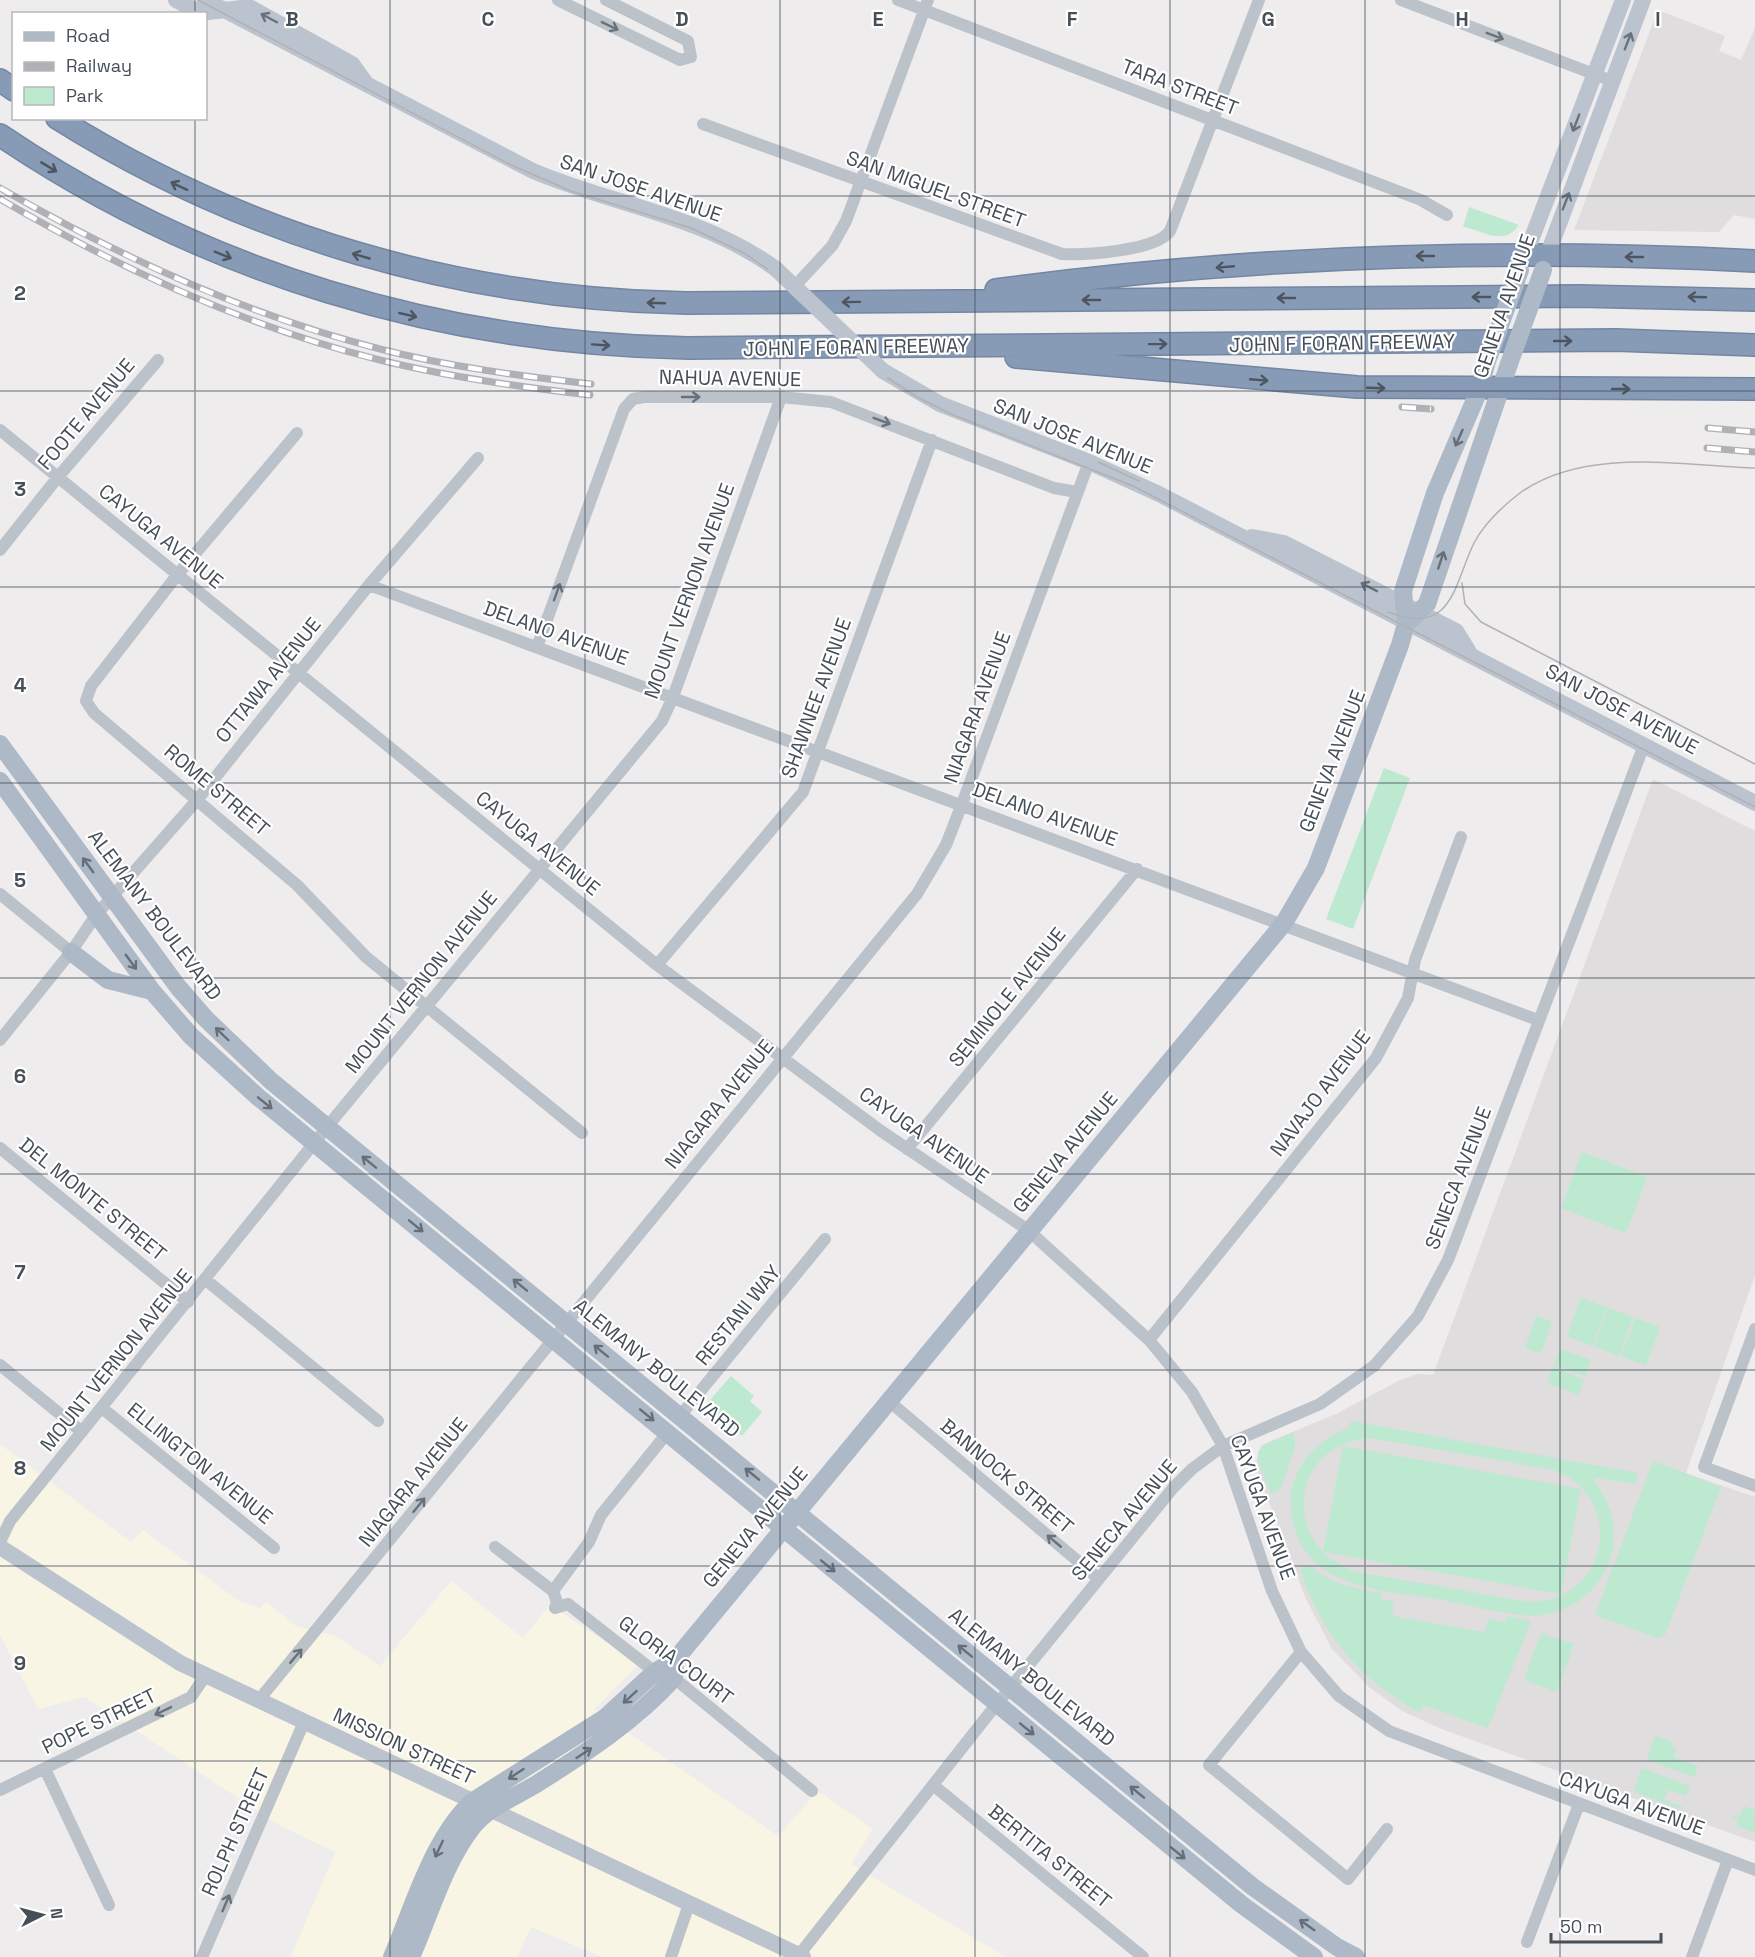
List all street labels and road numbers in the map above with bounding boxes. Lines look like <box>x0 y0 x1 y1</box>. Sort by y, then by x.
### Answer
street label: TARA STREET <box>1118 53 1242 121</box>
street label: SAN MIGUEL STREET <box>843 144 1029 234</box>
street label: SAN JOSE AVENUE <box>557 148 725 228</box>
street label: GENEVA AVENUE <box>1467 231 1541 381</box>
street label: JOHN F FORAN FREEWAY <box>1229 328 1455 358</box>
street label: JOHN F FORAN FREEWAY <box>743 332 969 362</box>
street label: FOOTE AVENUE <box>32 353 140 475</box>
street label: NAHUA AVENUE <box>659 364 801 392</box>
street label: SAN JOSE AVENUE <box>989 392 1157 480</box>
street label: CAYUGA AVENUE <box>93 478 229 594</box>
street label: MOUNT VERNON AVENUE <box>638 480 740 702</box>
street label: DELANO AVENUE <box>480 595 632 671</box>
street label: OTTAWA AVENUE <box>209 612 327 748</box>
street label: SHAWNEE AVENUE <box>775 614 857 782</box>
street label: NIAGARA AVENUE <box>938 628 1016 786</box>
street label: SAN JOSE AVENUE <box>1541 658 1703 760</box>
street label: GENEVA AVENUE <box>1293 686 1371 836</box>
street label: ROME STREET <box>159 738 275 842</box>
street label: DELANO AVENUE <box>969 776 1121 852</box>
street label: CAYUGA AVENUE <box>470 785 606 901</box>
street label: ALEMANY BOULEVARD <box>82 825 228 1005</box>
street label: MOUNT VERNON AVENUE <box>339 885 503 1079</box>
street label: SEMINOLE AVENUE <box>943 922 1071 1072</box>
street label: NAVAJO AVENUE <box>1264 1025 1376 1161</box>
street label: NIAGARA AVENUE <box>659 1034 779 1174</box>
street label: CAYUGA AVENUE <box>854 1081 994 1189</box>
street label: GENEVA AVENUE <box>1007 1086 1123 1218</box>
street label: SENECA AVENUE <box>1419 1103 1497 1253</box>
street label: DEL MONTE STREET <box>14 1131 172 1267</box>
street label: RESTANI WAY <box>690 1259 786 1371</box>
street label: MOUNT VERNON AVENUE <box>34 1263 198 1457</box>
street label: ALEMANY BOULEVARD <box>568 1293 746 1443</box>
street label: ELLINGTON AVENUE <box>122 1396 278 1530</box>
street label: NIAGARA AVENUE <box>353 1412 473 1552</box>
street label: BANNOCK STREET <box>935 1413 1079 1540</box>
street label: CAYUGA AVENUE <box>1225 1431 1301 1583</box>
street label: SENECA AVENUE <box>1066 1454 1182 1586</box>
street label: GENEVA AVENUE <box>697 1461 813 1593</box>
street label: ALEMANY BOULEVARD <box>943 1602 1121 1752</box>
street label: GLORIA COURT <box>613 1610 739 1711</box>
street label: POPE STREET <box>38 1682 161 1760</box>
street label: MISSION STREET <box>329 1702 479 1790</box>
street label: ROLPH STREET <box>195 1764 275 1900</box>
street label: CAYUGA AVENUE <box>1556 1765 1708 1841</box>
street label: BERTITA STREET <box>983 1798 1117 1914</box>

